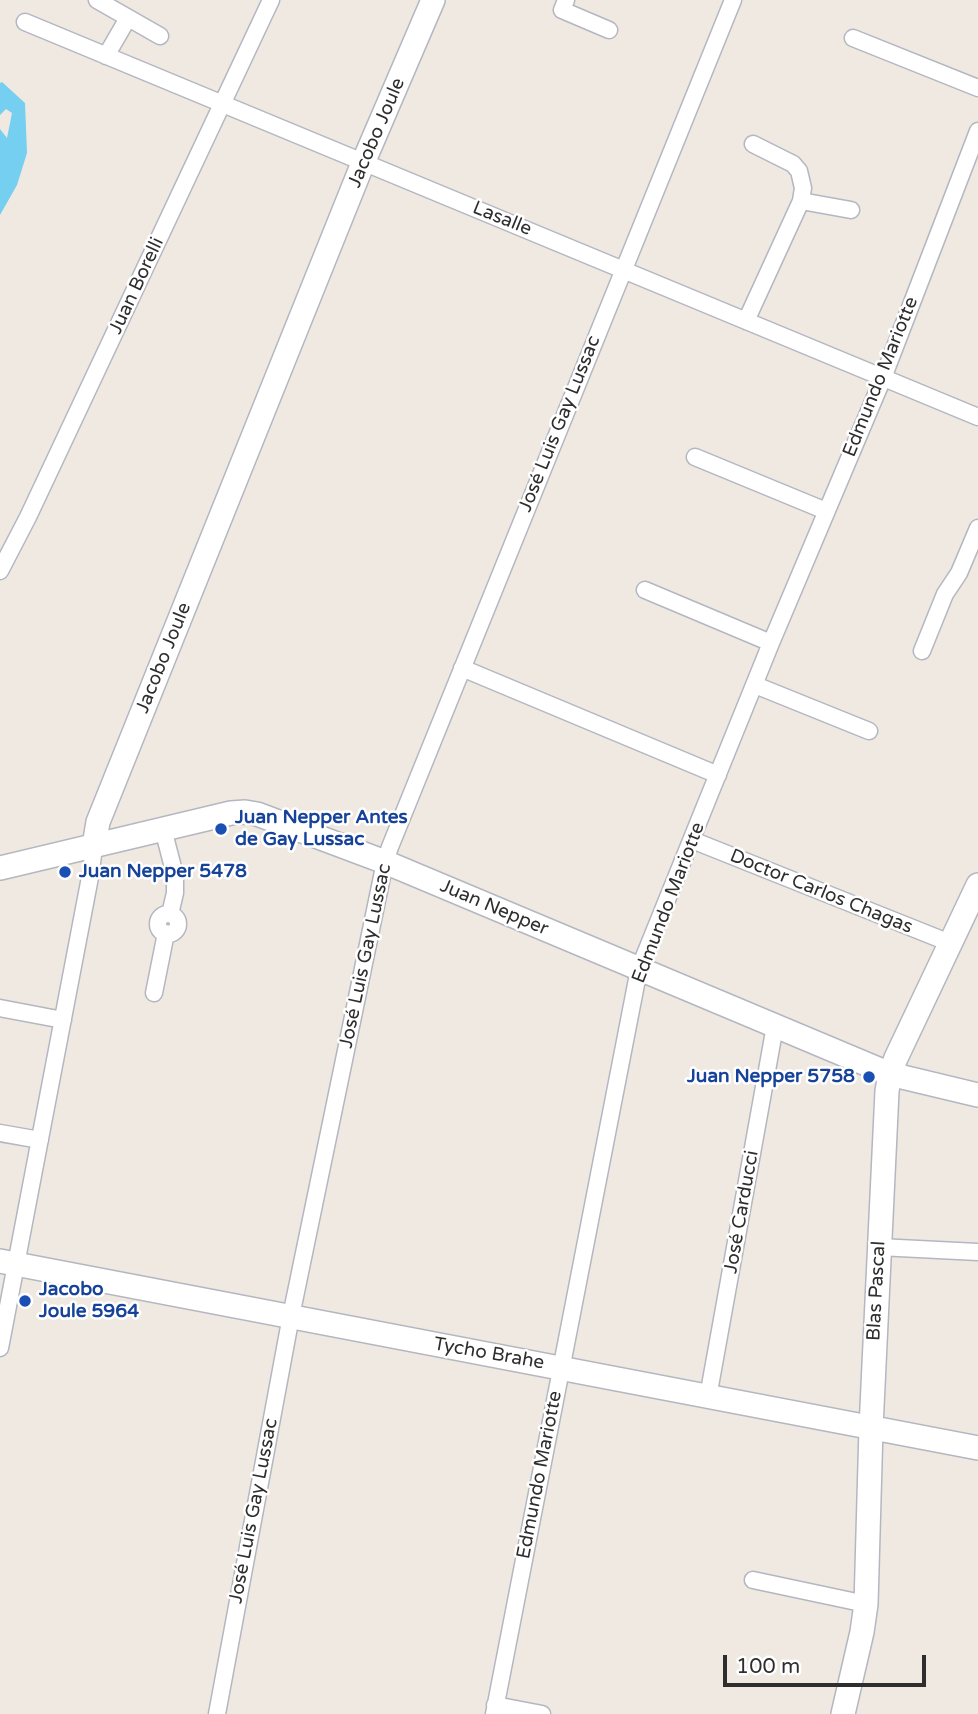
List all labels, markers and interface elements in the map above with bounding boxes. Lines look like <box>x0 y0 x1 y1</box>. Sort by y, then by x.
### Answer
street label: Jacobo Joule <box>344 75 410 191</box>
street label: Lasalle <box>469 197 535 241</box>
street label: Juan Borelli <box>105 234 169 338</box>
street label: Edmundo Mariotte <box>838 294 924 460</box>
street label: José Luis Gay Lussac <box>514 333 606 515</box>
street label: Jacobo Joule <box>132 599 196 717</box>
place label: Juan Nepper Antes de Gay Lussac <box>235 807 408 851</box>
street label: Edmundo Mariotte <box>628 819 710 987</box>
marker: Juan Nepper Antes de Gay Lussac <box>213 821 229 837</box>
street label: Doctor Carlos Chagas <box>726 845 916 939</box>
place label: Juan Nepper 5478 <box>79 861 247 883</box>
street label: José Luis Gay Lussac <box>335 862 397 1050</box>
marker: Juan Nepper 5478 <box>57 864 73 880</box>
street label: Juan Nepper <box>436 875 552 941</box>
place label: Juan Nepper 5758 <box>687 1066 855 1088</box>
marker: Juan Nepper 5758 <box>861 1069 877 1085</box>
street label: José Carducci <box>720 1149 764 1275</box>
street label: Blas Pascal <box>863 1240 891 1342</box>
place label: Jacobo Joule 5964 <box>39 1279 139 1323</box>
marker: Jacobo Joule 5964 <box>17 1293 33 1309</box>
street label: Tycho Brahe <box>432 1333 546 1375</box>
street label: Edmundo Mariotte <box>513 1389 567 1561</box>
street label: José Luis Gay Lussac <box>225 1416 283 1606</box>
scale bar <box>726 1640 929 1684</box>
text: 100 m <box>736 1654 800 1679</box>

